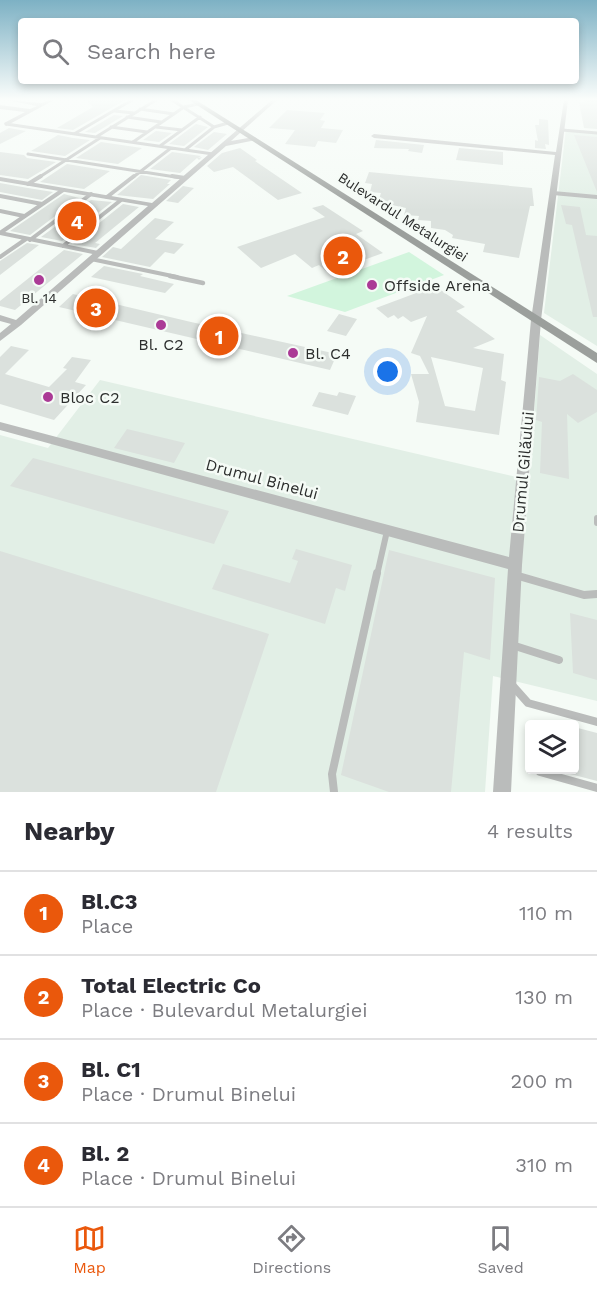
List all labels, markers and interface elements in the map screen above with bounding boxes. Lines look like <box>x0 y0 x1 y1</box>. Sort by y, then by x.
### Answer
search box <box>18 18 579 84</box>
icon: search <box>39 35 72 68</box>
text: Search here <box>87 39 216 64</box>
street label: Bulevardul Metalurgiei <box>335 169 471 265</box>
pin: 4 <box>58 198 97 244</box>
pin: 2 <box>324 234 362 278</box>
marker: Bl. 14 <box>32 273 46 287</box>
place label: Offside Arena <box>384 276 490 295</box>
marker: Offside Arena <box>365 278 379 292</box>
pin: 3 <box>76 286 116 330</box>
place label: Bl. 14 <box>21 290 57 306</box>
pin: 1 <box>200 314 238 358</box>
marker: Bl. C2 <box>154 318 168 332</box>
place label: Bl. C2 <box>138 335 184 354</box>
place label: Bl. C4 <box>305 344 351 363</box>
marker: Bl. C4 <box>286 346 300 360</box>
your location <box>373 357 402 386</box>
place label: Bloc C2 <box>60 388 120 407</box>
marker: Bloc C2 <box>41 390 55 404</box>
street label: Drumul Gilăului <box>508 411 538 533</box>
street label: Drumul Binelui <box>204 455 320 503</box>
map controls <box>525 720 579 774</box>
button: layers <box>525 720 579 774</box>
text: Nearby <box>24 816 115 846</box>
text: 4 results <box>487 819 573 843</box>
text: Bl.C3 <box>81 889 137 914</box>
text: 1 <box>39 901 48 925</box>
text: 110 m <box>519 901 573 925</box>
text: Place <box>81 914 133 938</box>
text: Total Electric Co <box>81 973 261 998</box>
text: 2 <box>38 985 49 1009</box>
text: 130 m <box>515 985 573 1009</box>
text: Place · Bulevardul Metalurgiei <box>81 998 368 1022</box>
text: Bl. C1 <box>81 1057 141 1082</box>
text: 3 <box>38 1069 49 1093</box>
text: 200 m <box>511 1069 573 1093</box>
text: Place · Drumul Binelui <box>81 1082 296 1106</box>
text: Bl. 2 <box>81 1141 129 1166</box>
text: 4 <box>37 1153 50 1177</box>
text: 310 m <box>515 1153 573 1177</box>
text: Place · Drumul Binelui <box>81 1166 296 1190</box>
tab: Map <box>73 1222 106 1277</box>
tab: Directions <box>252 1222 331 1277</box>
tab: Saved <box>477 1222 524 1277</box>

